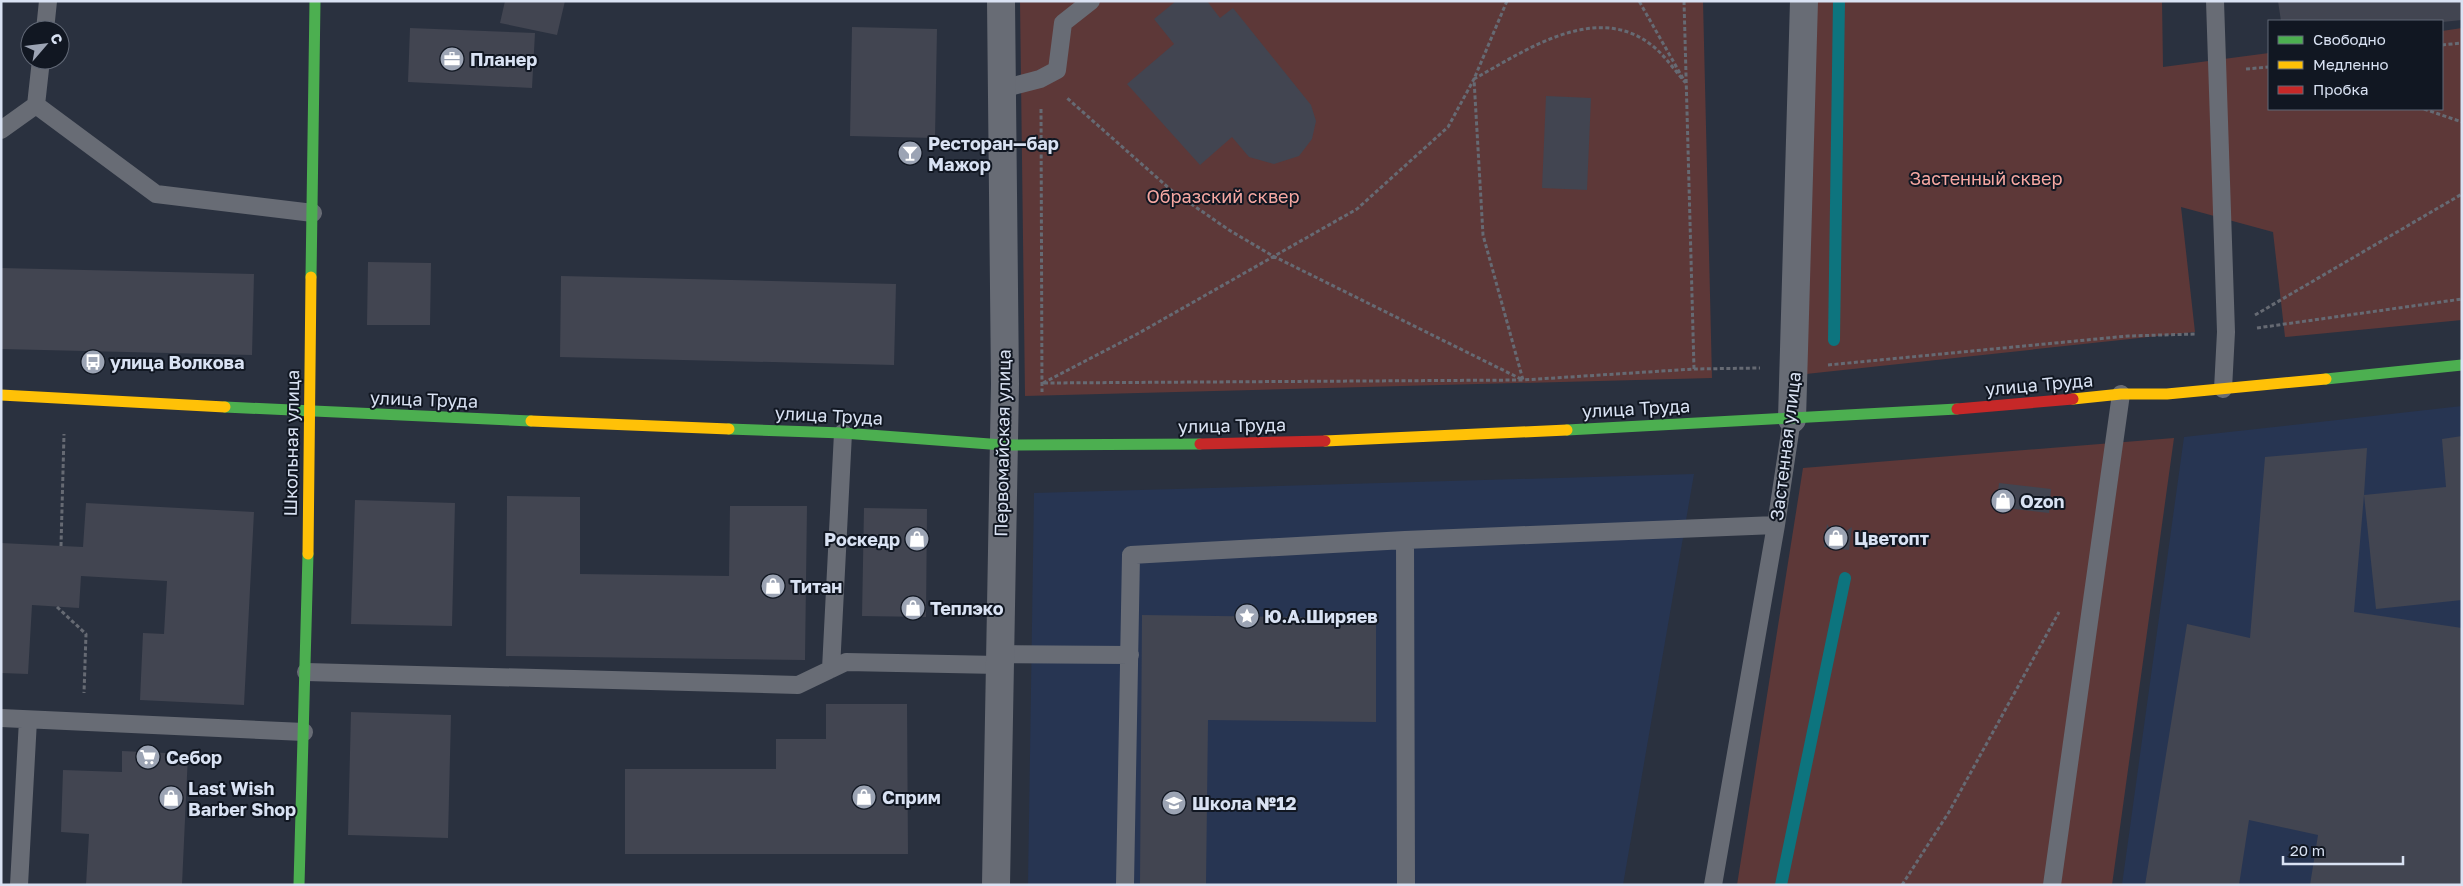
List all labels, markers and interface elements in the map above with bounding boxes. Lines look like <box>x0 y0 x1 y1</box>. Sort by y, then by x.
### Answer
north arrow <box>20 20 70 70</box>
legend <box>2268 20 2443 110</box>
text: С <box>47 30 67 47</box>
text: Свободно <box>2313 30 2386 48</box>
office icon: Планер <box>439 46 465 72</box>
place label: Планер <box>470 48 537 70</box>
text: Медленно <box>2313 55 2389 73</box>
text: Пробка <box>2313 80 2368 98</box>
place label: Ресторан—бар Мажор <box>928 132 1059 175</box>
bar icon: Ресторан—бар Мажор <box>897 140 923 166</box>
park label: Застенный сквер <box>1910 167 2063 189</box>
park label: Образский сквер <box>1146 185 1300 207</box>
bus stop icon: улица Волкова <box>80 349 106 375</box>
street label: Первомайская улица <box>989 349 1015 537</box>
place label: улица Волкова <box>110 351 244 373</box>
street label: улица Труда <box>1984 368 2094 400</box>
street label: Школьная улица <box>279 369 303 517</box>
street label: Застенная улица <box>1765 370 1805 522</box>
street label: улица Труда <box>370 386 478 412</box>
street label: улица Труда <box>1581 394 1691 422</box>
street label: улица Труда <box>774 401 884 429</box>
street label: улица Труда <box>1178 413 1286 437</box>
shop icon: Ozon <box>1990 488 2016 514</box>
place label: Ozon <box>2020 490 2065 512</box>
shop icon: Цветопт <box>1823 525 1849 551</box>
shop icon: Роскедр <box>904 526 930 552</box>
place label: Цветопт <box>1854 527 1929 549</box>
place label: Роскедр <box>824 528 900 550</box>
shop icon: Титан <box>760 573 786 599</box>
place label: Титан <box>790 575 842 597</box>
shop icon: Теплэко <box>900 595 926 621</box>
place label: Теплэко <box>930 597 1004 619</box>
place icon: Ю.А.Ширяев <box>1234 603 1260 629</box>
place label: Ю.А.Ширяев <box>1264 605 1378 627</box>
supermarket icon: Себор <box>135 744 161 770</box>
place label: Себор <box>166 746 222 768</box>
place label: Last Wish Barber Shop <box>188 777 296 820</box>
shop icon: Сприм <box>851 784 877 810</box>
shop icon: Last Wish Barber Shop <box>158 785 184 811</box>
place label: Сприм <box>882 786 941 808</box>
school or university icon: Школа №12 <box>1161 790 1187 816</box>
place label: Школа №12 <box>1192 792 1297 814</box>
scale bar <box>2283 834 2403 866</box>
text: 20 m <box>2290 841 2325 859</box>

